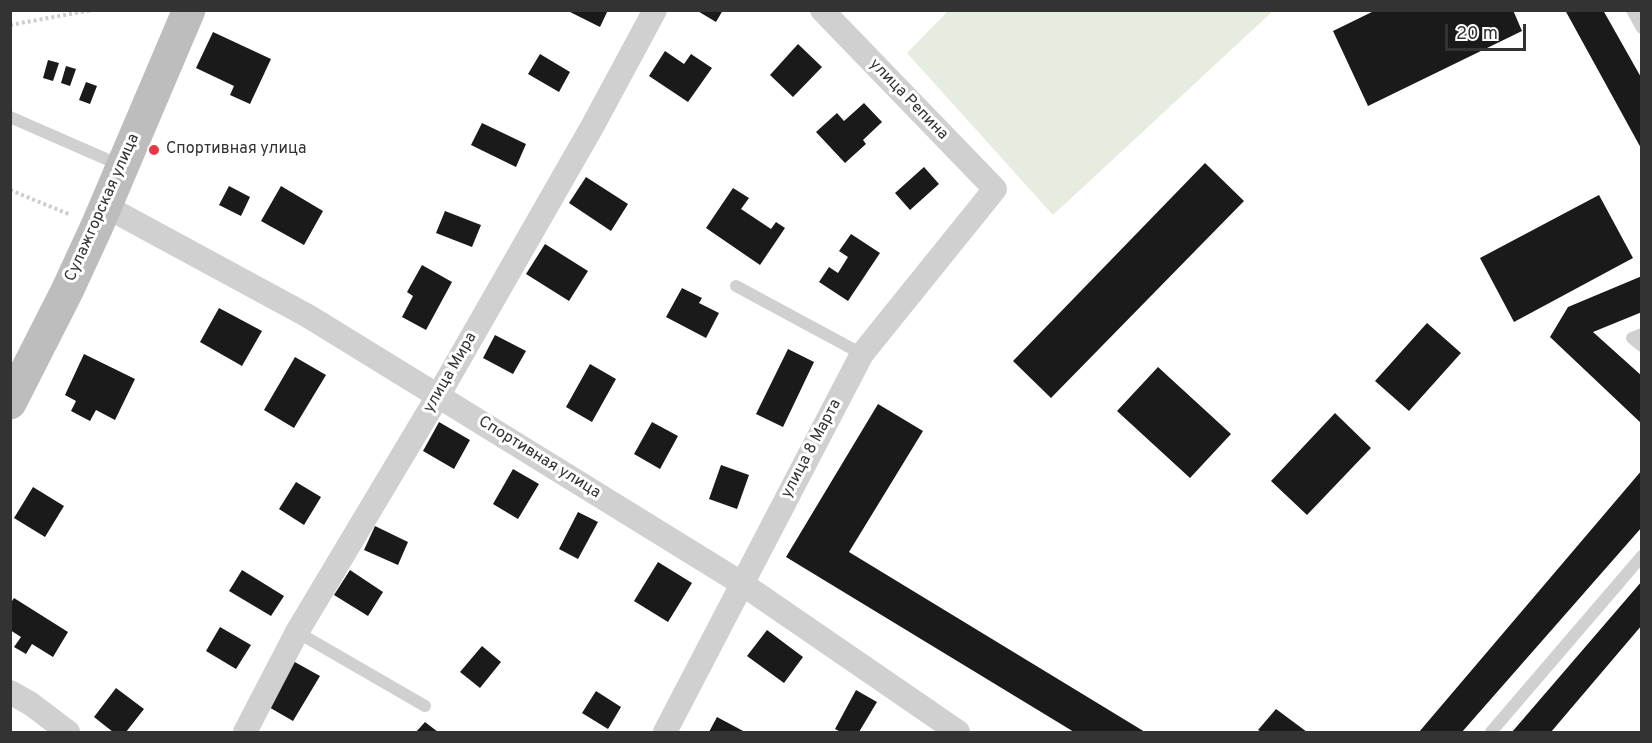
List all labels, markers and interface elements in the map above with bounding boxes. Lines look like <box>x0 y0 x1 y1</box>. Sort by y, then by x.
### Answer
scale bar <box>1448 12 1529 50</box>
text: 20 m <box>1456 23 1498 46</box>
street label: улица Репина <box>864 55 952 145</box>
street label: Сулажгорская улица <box>62 131 144 285</box>
place label: Спортивная улица <box>166 140 306 160</box>
marker: Спортивная улица <box>147 143 161 157</box>
street label: улица Мира <box>420 329 482 417</box>
street label: улица 8 Марта <box>778 396 846 502</box>
street label: Спортивная улица <box>474 413 604 503</box>

